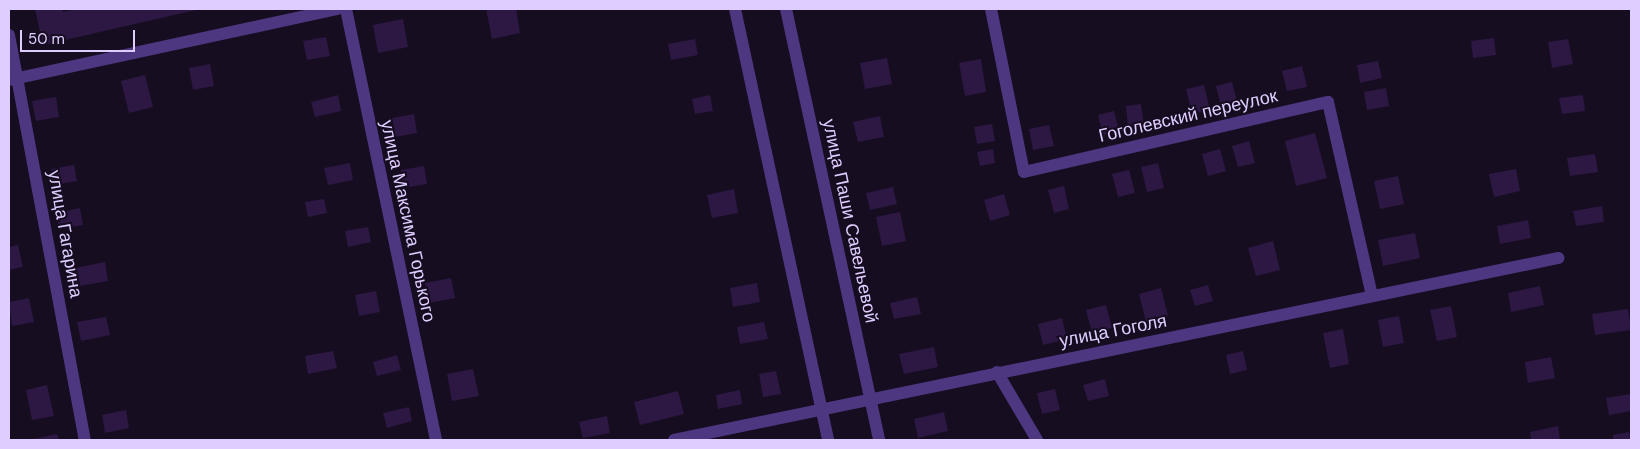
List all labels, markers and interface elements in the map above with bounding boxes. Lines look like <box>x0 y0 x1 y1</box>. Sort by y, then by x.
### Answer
scale bar <box>22 20 138 52</box>
text: 50 m <box>28 29 65 49</box>
street label: Гоголевский переулок <box>1097 85 1279 147</box>
street label: улица Паши Савельевой <box>818 117 882 325</box>
street label: улица Максима Горького <box>376 118 440 324</box>
street label: улица Гагарина <box>43 168 87 300</box>
street label: улица Гоголя <box>1058 310 1168 352</box>

